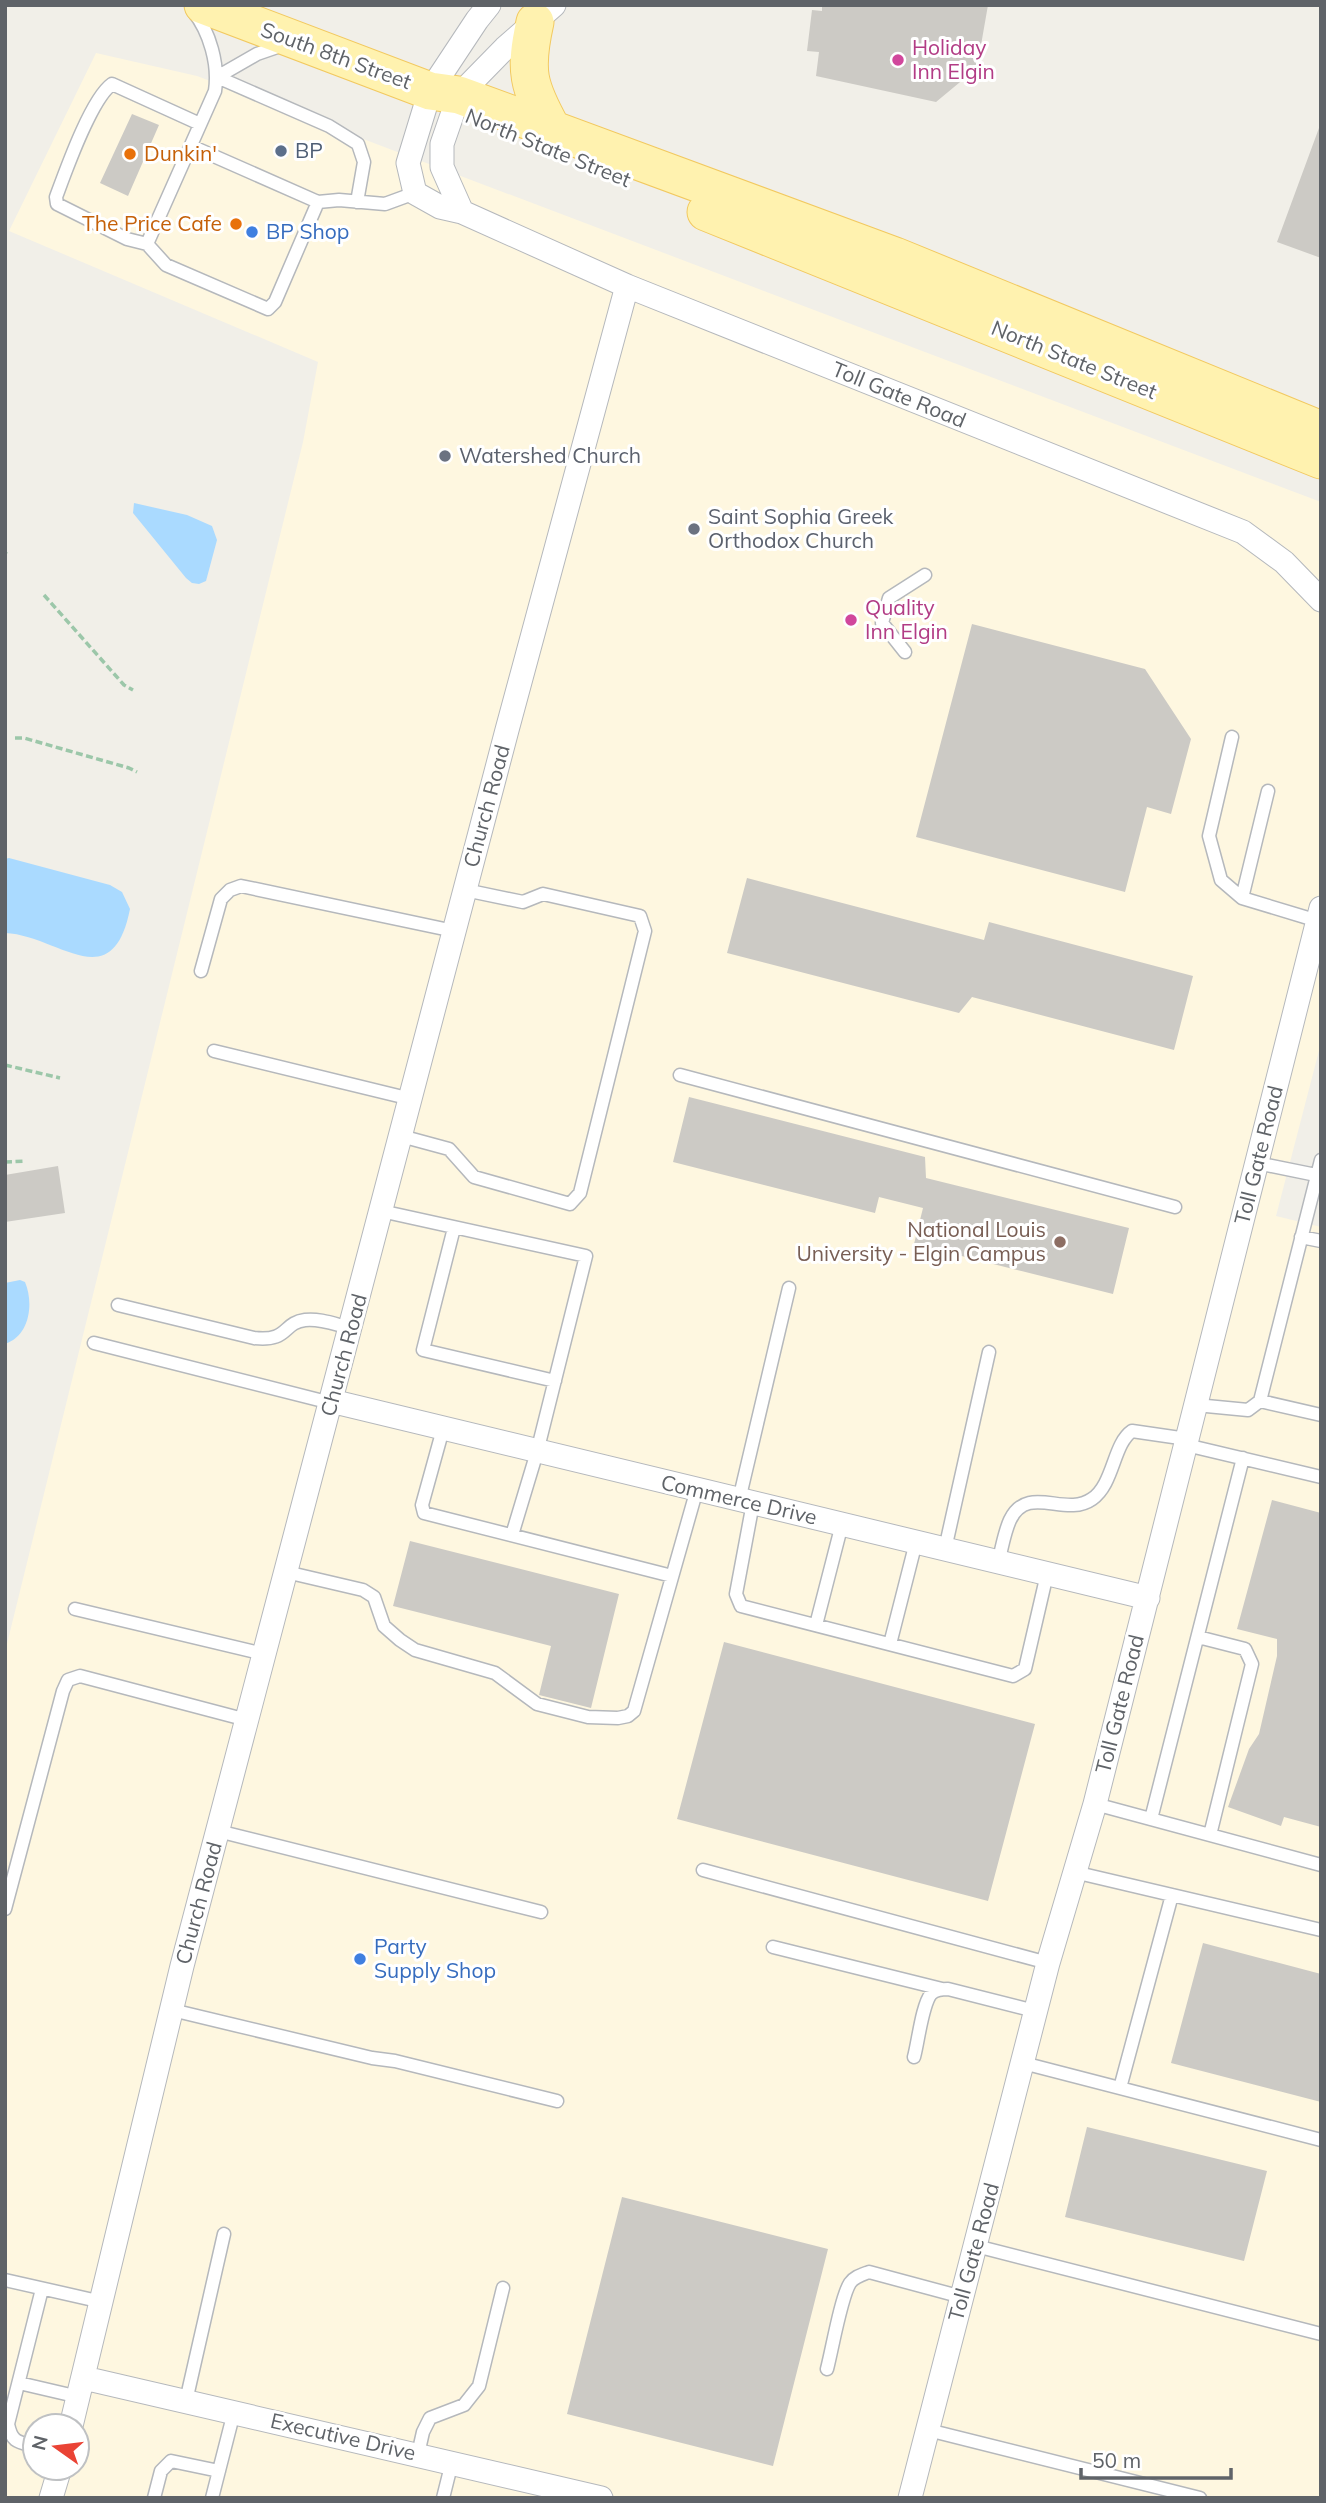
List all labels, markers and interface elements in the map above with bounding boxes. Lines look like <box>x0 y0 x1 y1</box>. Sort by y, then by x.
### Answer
street label: South 8th Street <box>258 16 415 94</box>
place label: Holiday Inn Elgin <box>912 34 995 84</box>
marker: Holiday Inn Elgin <box>890 52 906 68</box>
street label: North State Street <box>462 102 635 192</box>
place label: BP <box>295 137 323 163</box>
place label: Dunkin' <box>144 140 217 166</box>
marker: BP <box>273 143 289 159</box>
marker: Dunkin' <box>122 146 138 162</box>
place label: The Price Cafe <box>82 210 222 236</box>
marker: The Price Cafe <box>228 216 244 232</box>
place label: BP Shop <box>266 218 349 244</box>
marker: BP Shop <box>244 224 260 240</box>
street label: North State Street <box>988 314 1161 404</box>
street label: Toll Gate Road <box>829 355 970 433</box>
place label: Watershed Church <box>459 442 641 468</box>
marker: Watershed Church <box>437 448 453 464</box>
place label: Saint Sophia Greek Orthodox Church <box>708 503 894 553</box>
marker: Saint Sophia Greek Orthodox Church <box>686 521 702 537</box>
place label: Quality Inn Elgin <box>865 594 948 644</box>
marker: Quality Inn Elgin <box>843 612 859 628</box>
street label: Church Road <box>457 742 515 870</box>
street label: Toll Gate Road <box>1228 1083 1288 1227</box>
place label: National Louis University - Elgin Campus <box>796 1216 1046 1266</box>
marker: National Louis University - Elgin Campus <box>1052 1234 1068 1250</box>
street label: Church Road <box>314 1291 372 1419</box>
street label: Commerce Drive <box>659 1468 820 1530</box>
street label: Toll Gate Road <box>1089 1632 1149 1776</box>
street label: Church Road <box>169 1839 227 1967</box>
place label: Party Supply Shop <box>374 1933 496 1983</box>
marker: Party Supply Shop <box>352 1951 368 1967</box>
street label: Toll Gate Road <box>942 2180 1004 2324</box>
street label: Executive Drive <box>268 2407 418 2465</box>
north arrow <box>21 2412 91 2482</box>
text: N <box>26 2433 53 2453</box>
scale bar <box>1081 2436 1232 2480</box>
text: 50 m <box>1092 2447 1141 2473</box>

